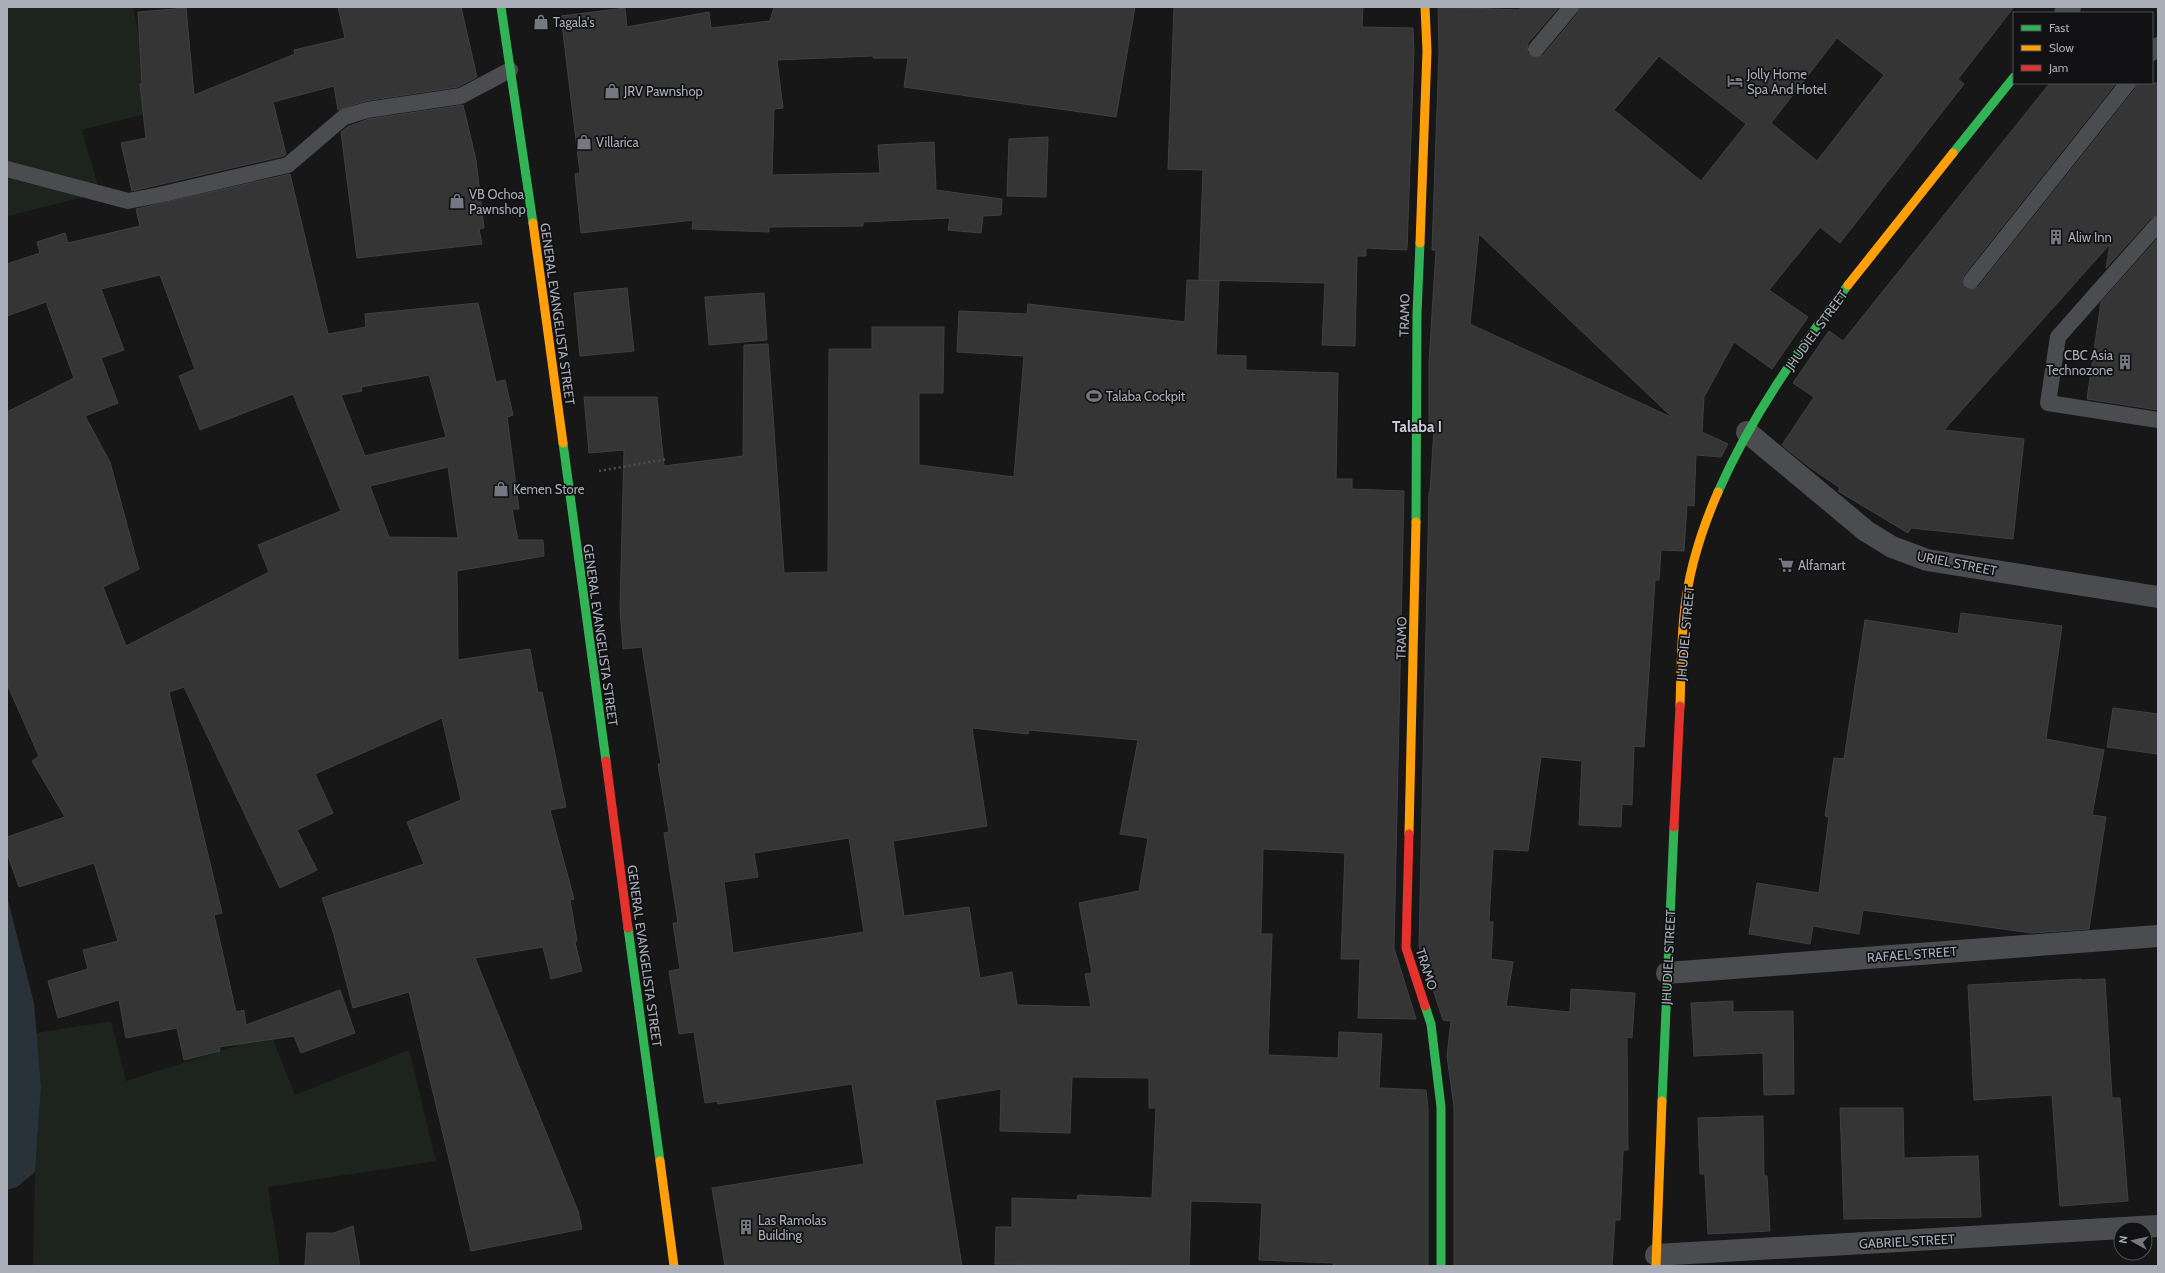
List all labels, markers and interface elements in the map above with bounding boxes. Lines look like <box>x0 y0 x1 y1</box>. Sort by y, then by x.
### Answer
legend <box>2013 12 2153 84</box>
shop icon: Tagala's <box>532 13 550 31</box>
place label: Tagala's <box>553 14 595 30</box>
text: Fast <box>2049 20 2069 35</box>
text: Slow <box>2049 40 2074 55</box>
text: Jam <box>2048 60 2068 75</box>
place label: Jolly Home Spa And Hotel <box>1746 66 1826 97</box>
hotel icon: Jolly Home Spa And Hotel <box>1726 72 1744 90</box>
shop icon: JRV Pawnshop <box>603 82 621 100</box>
place label: JRV Pawnshop <box>623 83 703 99</box>
shop icon: Villarica <box>575 133 593 151</box>
place label: Villarica <box>596 134 639 150</box>
place label: VB Ochoa Pawnshop <box>469 186 526 217</box>
shop icon: VB Ochoa Pawnshop <box>448 192 466 210</box>
street label: GENERAL EVANGELISTA STREET <box>537 222 579 406</box>
building icon: Aliw Inn <box>2047 228 2065 246</box>
place label: Aliw Inn <box>2068 229 2112 245</box>
street label: JHUDIEL STREET <box>1781 287 1850 374</box>
street label: TRAMO <box>1396 293 1412 337</box>
place label: CBC Asia Technozone <box>2046 347 2114 378</box>
building icon: CBC Asia Technozone <box>2116 353 2134 371</box>
sports icon: Talaba Cockpit <box>1085 387 1103 405</box>
place label: Talaba Cockpit <box>1106 388 1186 404</box>
district label: Talaba I <box>1392 418 1442 436</box>
shop icon: Kemen Store <box>492 480 510 498</box>
place label: Kemen Store <box>513 481 585 497</box>
street label: GENERAL EVANGELISTA STREET <box>580 543 622 727</box>
street label: URIEL STREET <box>1916 547 1998 579</box>
supermarket icon: Alfamart <box>1777 556 1795 574</box>
place label: Alfamart <box>1798 557 1846 573</box>
street label: JHUDIEL STREET <box>1673 585 1697 682</box>
street label: TRAMO <box>1393 616 1409 660</box>
street label: GENERAL EVANGELISTA STREET <box>624 864 666 1048</box>
street label: JHUDIEL STREET <box>1657 909 1678 1006</box>
street label: RAFAEL STREET <box>1866 943 1958 965</box>
street label: TRAMO <box>1413 946 1441 992</box>
place label: Las Ramolas Building <box>758 1212 827 1243</box>
building icon: Las Ramolas Building <box>737 1218 755 1236</box>
north arrow <box>2113 1221 2153 1261</box>
street label: GABRIEL STREET <box>1859 1230 1955 1252</box>
text: N <box>2116 1235 2131 1244</box>

